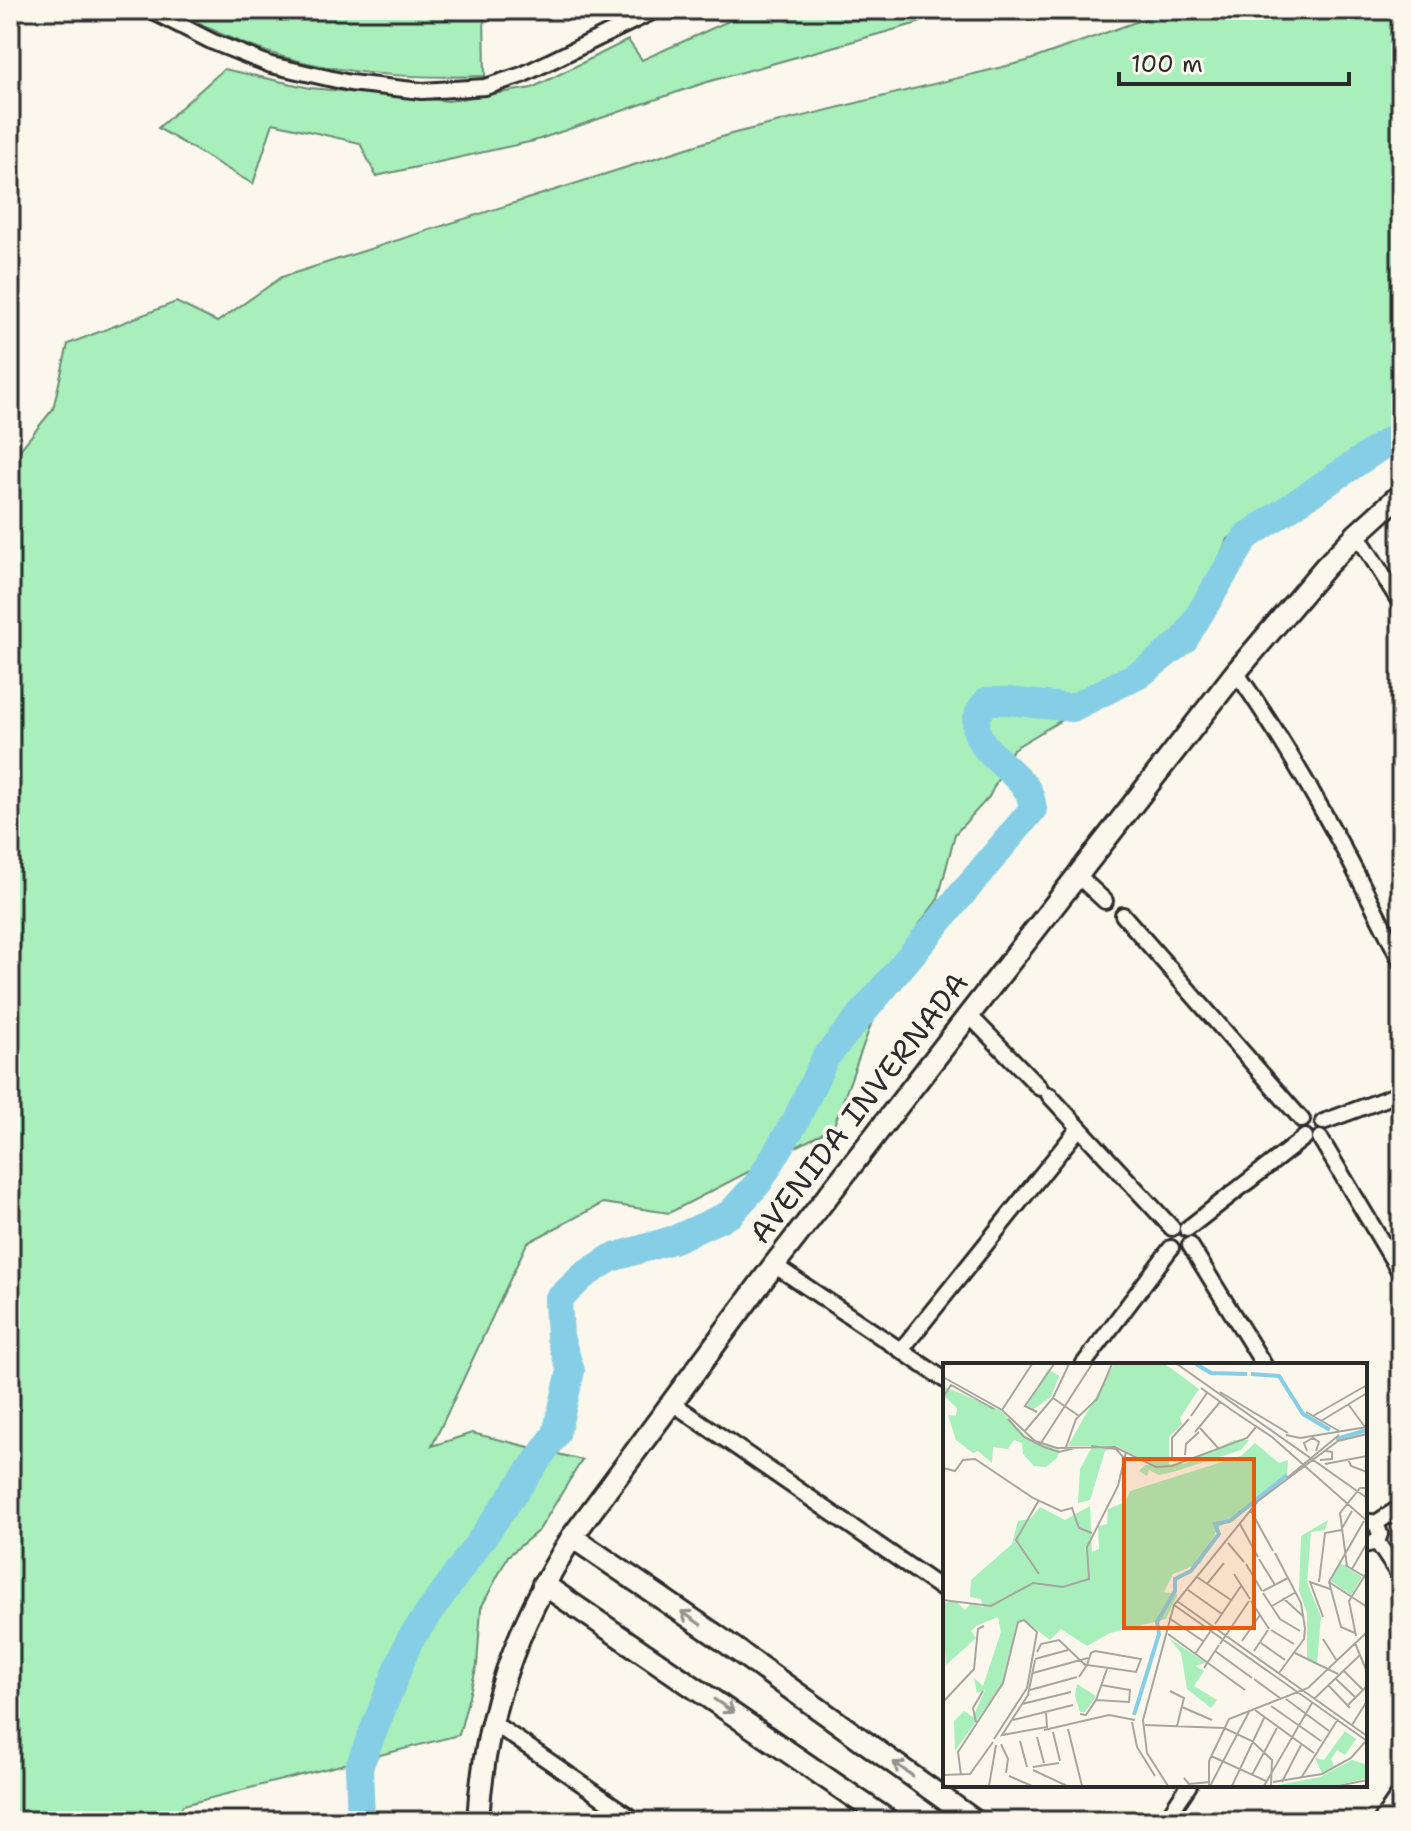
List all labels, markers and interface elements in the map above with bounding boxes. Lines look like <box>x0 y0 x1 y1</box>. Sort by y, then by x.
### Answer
scale bar <box>1119 36 1349 86</box>
text: 100 m <box>1131 48 1203 80</box>
street label: AVENIDA INVERNADA <box>740 963 978 1252</box>
inset map <box>943 1363 1367 1787</box>
one-way arrow <box>680 1610 703 1626</box>
one-way arrow <box>712 1698 734 1714</box>
one-way arrow <box>892 1761 914 1778</box>

